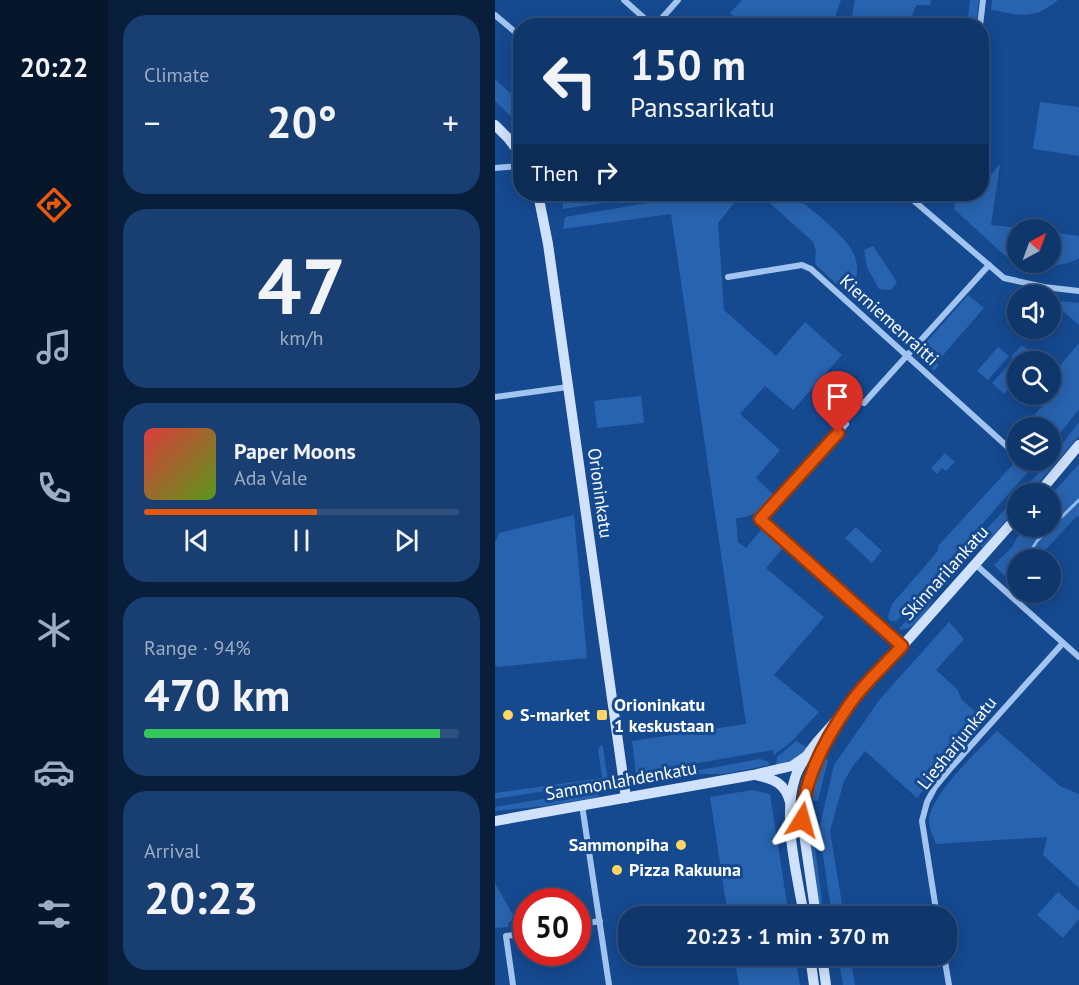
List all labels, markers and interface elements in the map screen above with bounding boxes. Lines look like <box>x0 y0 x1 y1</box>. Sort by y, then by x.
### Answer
text: 150 m <box>630 37 746 92</box>
icon: left <box>531 42 609 120</box>
text: 20:22 <box>20 50 88 84</box>
text: Climate <box>144 62 210 88</box>
text: Panssarikatu <box>630 90 775 124</box>
text: 20° <box>266 92 337 150</box>
text: − <box>144 101 161 144</box>
text: + <box>442 101 459 144</box>
icon: right <box>590 156 623 189</box>
text: Then <box>531 159 578 187</box>
icon: directions <box>33 184 75 226</box>
north arrow <box>1007 219 1061 273</box>
map controls <box>1007 219 1061 603</box>
text: 47 <box>257 235 346 336</box>
street label: Kierniemenraitti <box>835 269 944 370</box>
button: sound <box>1007 285 1061 339</box>
text: km/h <box>280 325 323 351</box>
icon: music <box>33 326 75 368</box>
button: search <box>1007 351 1061 405</box>
pin <box>812 371 863 433</box>
icon: arrive <box>821 380 854 413</box>
button: layers <box>1007 417 1061 471</box>
text: Paper Moons <box>234 437 356 465</box>
street label: Orioninkatu <box>583 446 618 539</box>
text: Ada Vale <box>234 465 307 491</box>
icon: phone <box>33 467 75 509</box>
button: + <box>1007 483 1061 537</box>
street label: Skinnarilankatu <box>896 520 993 625</box>
icon: previous <box>180 524 213 557</box>
icon: pause <box>285 524 318 557</box>
icon: next <box>390 524 423 557</box>
button: − <box>1007 549 1061 603</box>
icon: climate <box>33 609 75 651</box>
text: Range · 94% <box>144 635 251 661</box>
text: 470 km <box>144 665 290 723</box>
street label: Liesharjunkatu <box>912 691 1001 794</box>
place label: Orioninkatu 1 keskustaan <box>614 693 714 737</box>
place label: S-market <box>520 703 591 726</box>
marker: S-market <box>501 708 515 722</box>
marker: Orioninkatu 1 keskustaan <box>595 708 609 722</box>
icon: car <box>33 751 75 793</box>
street label: Sammonlahdenkatu <box>543 756 698 805</box>
position arrow <box>770 788 834 852</box>
place label: Sammonpiha <box>569 833 669 856</box>
text: Arrival <box>144 838 200 864</box>
marker: Sammonpiha <box>674 838 688 852</box>
place label: Pizza Rakuuna <box>629 858 741 881</box>
marker: Pizza Rakuuna <box>610 863 624 877</box>
text: 20:23 <box>144 868 258 926</box>
speed limit sign: 50 <box>513 888 591 966</box>
icon: filters <box>33 893 75 935</box>
text: 20:23 · 1 min · 370 m <box>686 922 889 950</box>

